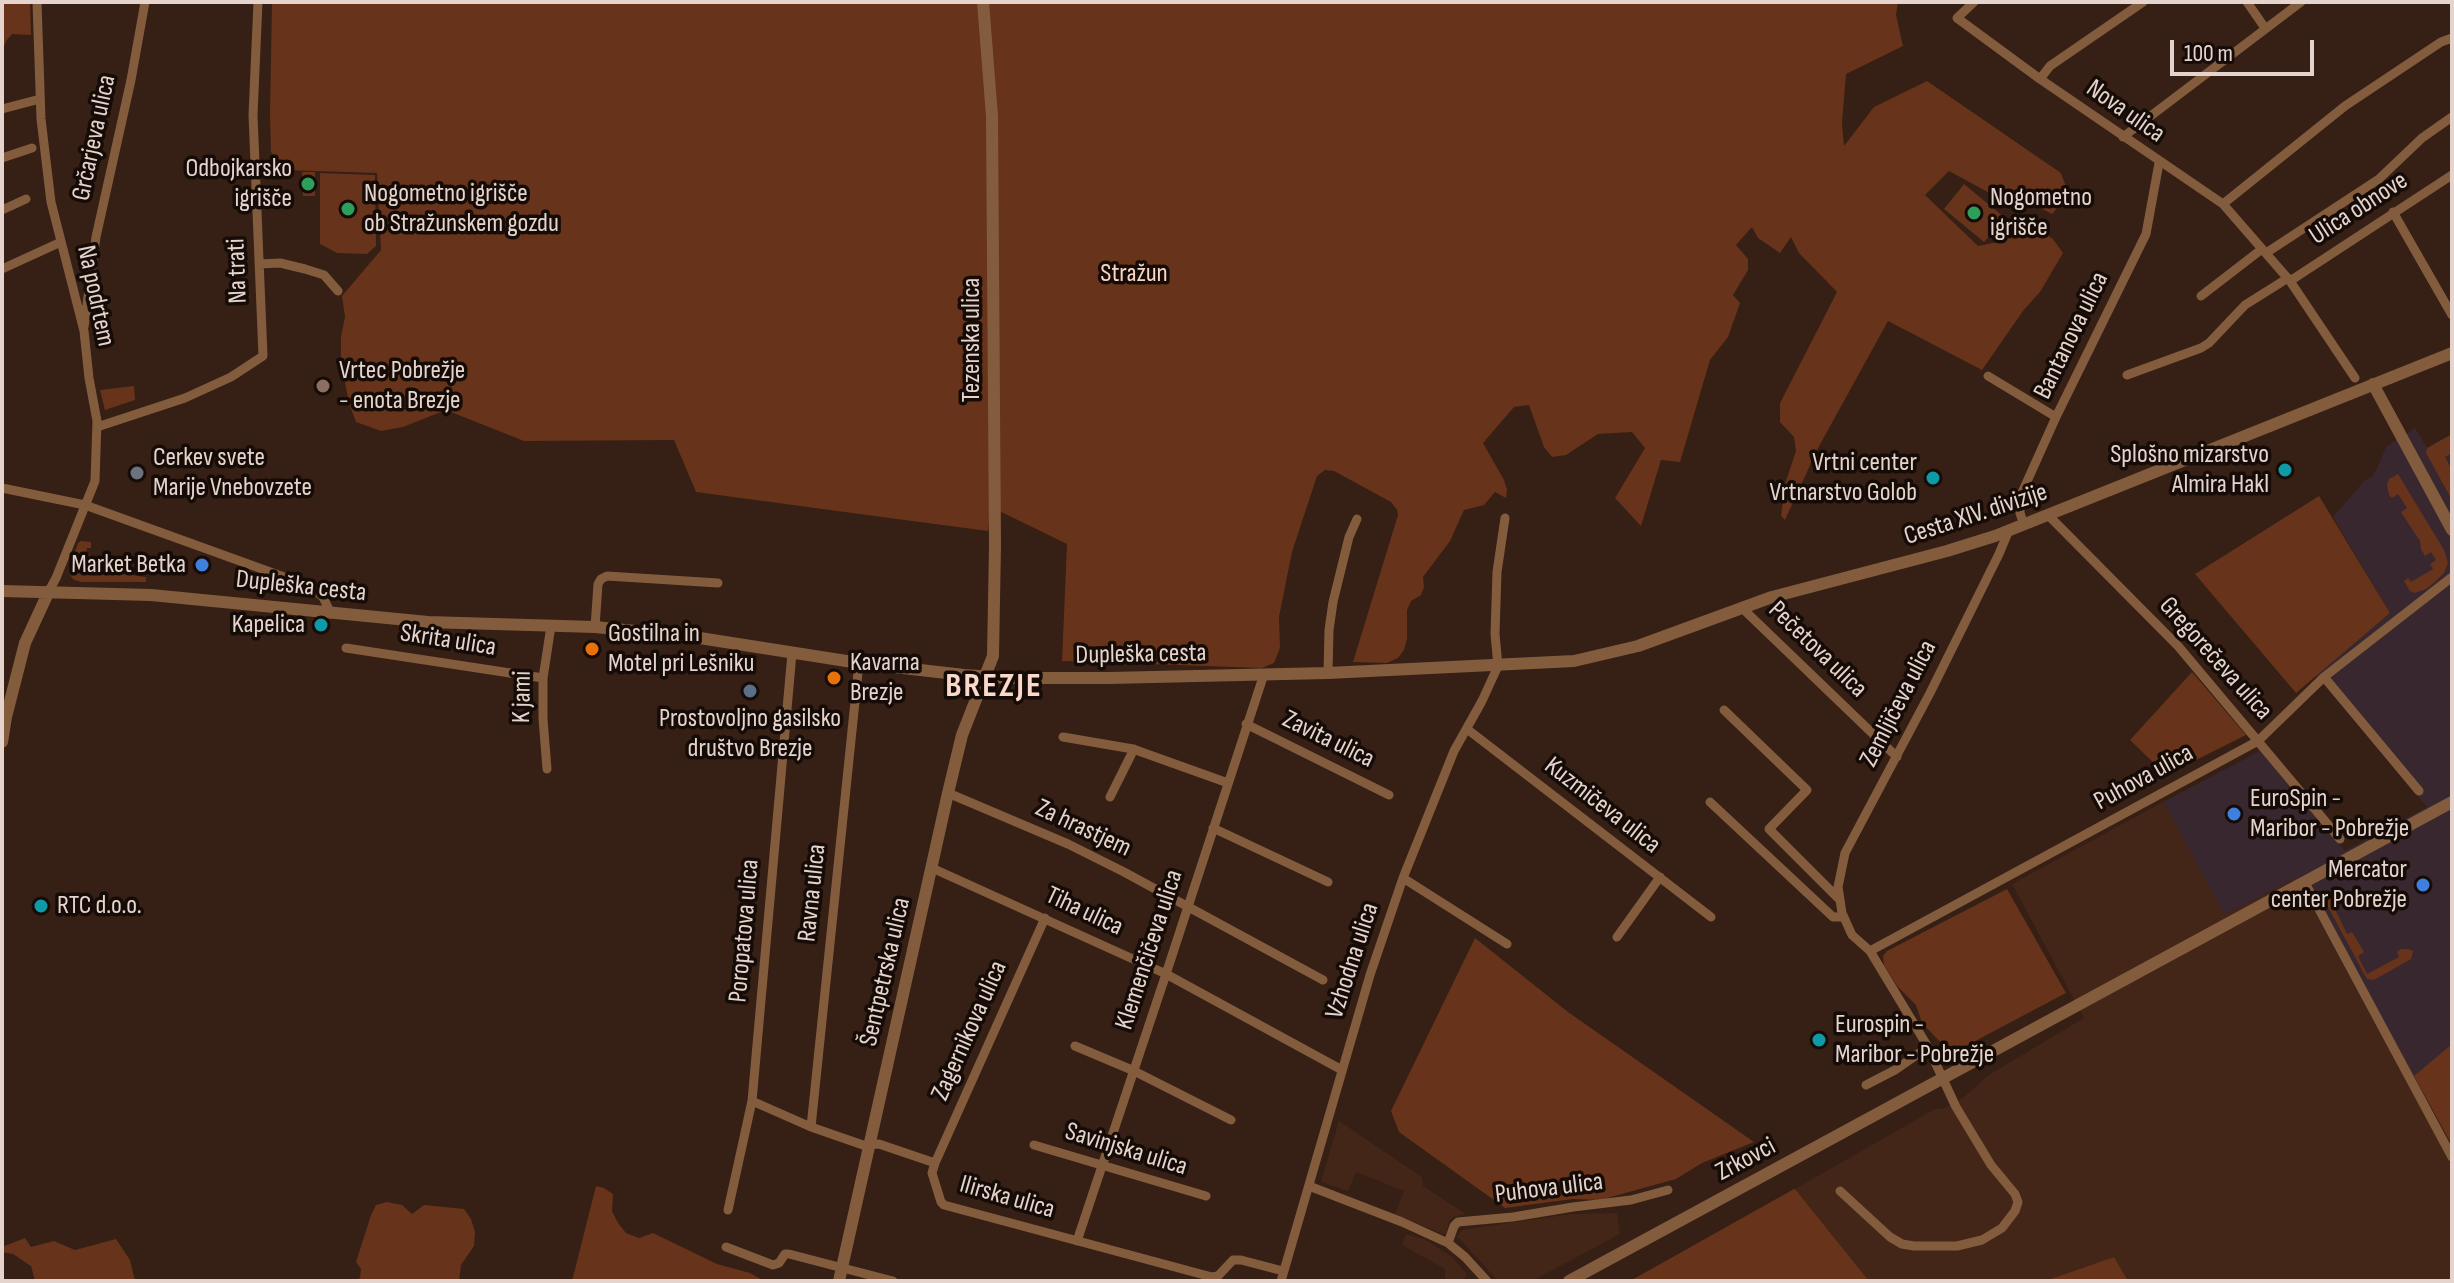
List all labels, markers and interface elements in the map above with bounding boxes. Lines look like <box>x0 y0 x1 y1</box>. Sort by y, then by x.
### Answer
scale bar <box>2174 24 2318 74</box>
text: 100 m <box>2184 39 2233 68</box>
street label: Grčarjeva ulica <box>66 72 124 204</box>
street label: Nova ulica <box>2080 74 2170 150</box>
place label: Odbojkarsko igrišče <box>185 153 292 214</box>
street label: Ulica obnove <box>2304 166 2414 252</box>
marker: Odbojkarsko igrišče <box>299 175 317 193</box>
place label: Nogometno igrišče ob Stražunskem gozdu <box>364 178 559 240</box>
place label: Nogometno igrišče <box>1990 182 2092 244</box>
marker: Nogometno igrišče ob Stražunskem gozdu <box>339 200 357 218</box>
marker: Nogometno igrišče <box>1965 204 1983 222</box>
street label: Na trati <box>221 238 255 304</box>
street label: Na podrtem <box>69 243 121 349</box>
park label: Stražun <box>1100 258 1168 290</box>
street label: Bantanova ulica <box>2028 267 2116 405</box>
street label: Tezenska ulica <box>956 278 988 402</box>
place label: Vrtec Pobrežje - enota Brezje <box>339 355 465 416</box>
marker: Vrtec Pobrežje - enota Brezje <box>314 377 332 395</box>
place label: Splošno mizarstvo Almira Hakl <box>2110 439 2269 500</box>
place label: Cerkev svete Marije Vnebovzete <box>153 442 312 504</box>
place label: Vrtni center Vrtnarstvo Golob <box>1769 447 1917 508</box>
marker: Splošno mizarstvo Almira Hakl <box>2276 461 2294 479</box>
marker: Cerkev svete Marije Vnebovzete <box>128 464 146 482</box>
marker: Vrtni center Vrtnarstvo Golob <box>1924 469 1942 487</box>
street label: Cesta XIV. divizije <box>1900 477 2052 553</box>
place label: Market Betka <box>71 549 186 581</box>
marker: Market Betka <box>193 556 211 574</box>
street label: Dupleška cesta <box>234 565 368 609</box>
street label: Gregorečeva ulica <box>2152 591 2278 727</box>
street label: Pečetova ulica <box>1761 595 1873 705</box>
place label: Kapelica <box>232 609 305 641</box>
marker: Kapelica <box>312 616 330 634</box>
street label: Skrita ulica <box>398 618 498 664</box>
place label: Gostilna in Motel pri Lešniku <box>608 618 754 680</box>
street label: Zemljičeva ulica <box>1854 636 1944 772</box>
street label: Dupleška cesta <box>1075 638 1207 672</box>
marker: Gostilna in Motel pri Lešniku <box>583 640 601 658</box>
place label: Kavarna Brezje <box>850 647 920 708</box>
district label: BREZJE <box>945 667 1043 707</box>
marker: Kavarna Brezje <box>825 669 843 687</box>
street label: K jami <box>507 671 539 723</box>
marker: Prostovoljno gasilsko društvo Brezje <box>741 682 759 700</box>
place label: Prostovoljno gasilsko društvo Brezje <box>659 703 841 764</box>
street label: Zavita ulica <box>1277 704 1379 776</box>
street label: Puhova ulica <box>2089 738 2199 818</box>
street label: Kuzmičeva ulica <box>1538 751 1666 861</box>
place label: EuroSpin - Maribor - Pobrežje <box>2250 783 2409 844</box>
street label: Za hrastjem <box>1030 793 1136 865</box>
marker: EuroSpin - Maribor - Pobrežje <box>2225 805 2243 823</box>
street label: Ravna ulica <box>792 843 834 943</box>
place label: Mercator center Pobrežje <box>2271 854 2407 916</box>
street label: Poropatova ulica <box>723 858 767 1004</box>
street label: Klemenčičeva ulica <box>1109 866 1191 1034</box>
marker: Mercator center Pobrežje <box>2414 876 2432 894</box>
street label: Tiha ulica <box>1040 881 1128 943</box>
place label: RTC d.o.o. <box>57 890 142 922</box>
street label: Šentpetrska ulica <box>854 895 918 1049</box>
marker: RTC d.o.o. <box>32 897 50 915</box>
street label: Vzhodna ulica <box>1320 899 1386 1023</box>
street label: Zagernikova ulica <box>925 956 1015 1106</box>
place label: Eurospin - Maribor - Pobrežje <box>1835 1009 1994 1070</box>
marker: Eurospin - Maribor - Pobrežje <box>1810 1031 1828 1049</box>
street label: Savinjska ulica <box>1061 1117 1191 1183</box>
street label: Zrkovci <box>1711 1131 1781 1189</box>
street label: Puhova ulica <box>1493 1167 1605 1211</box>
street label: Ilirska ulica <box>956 1170 1058 1226</box>

